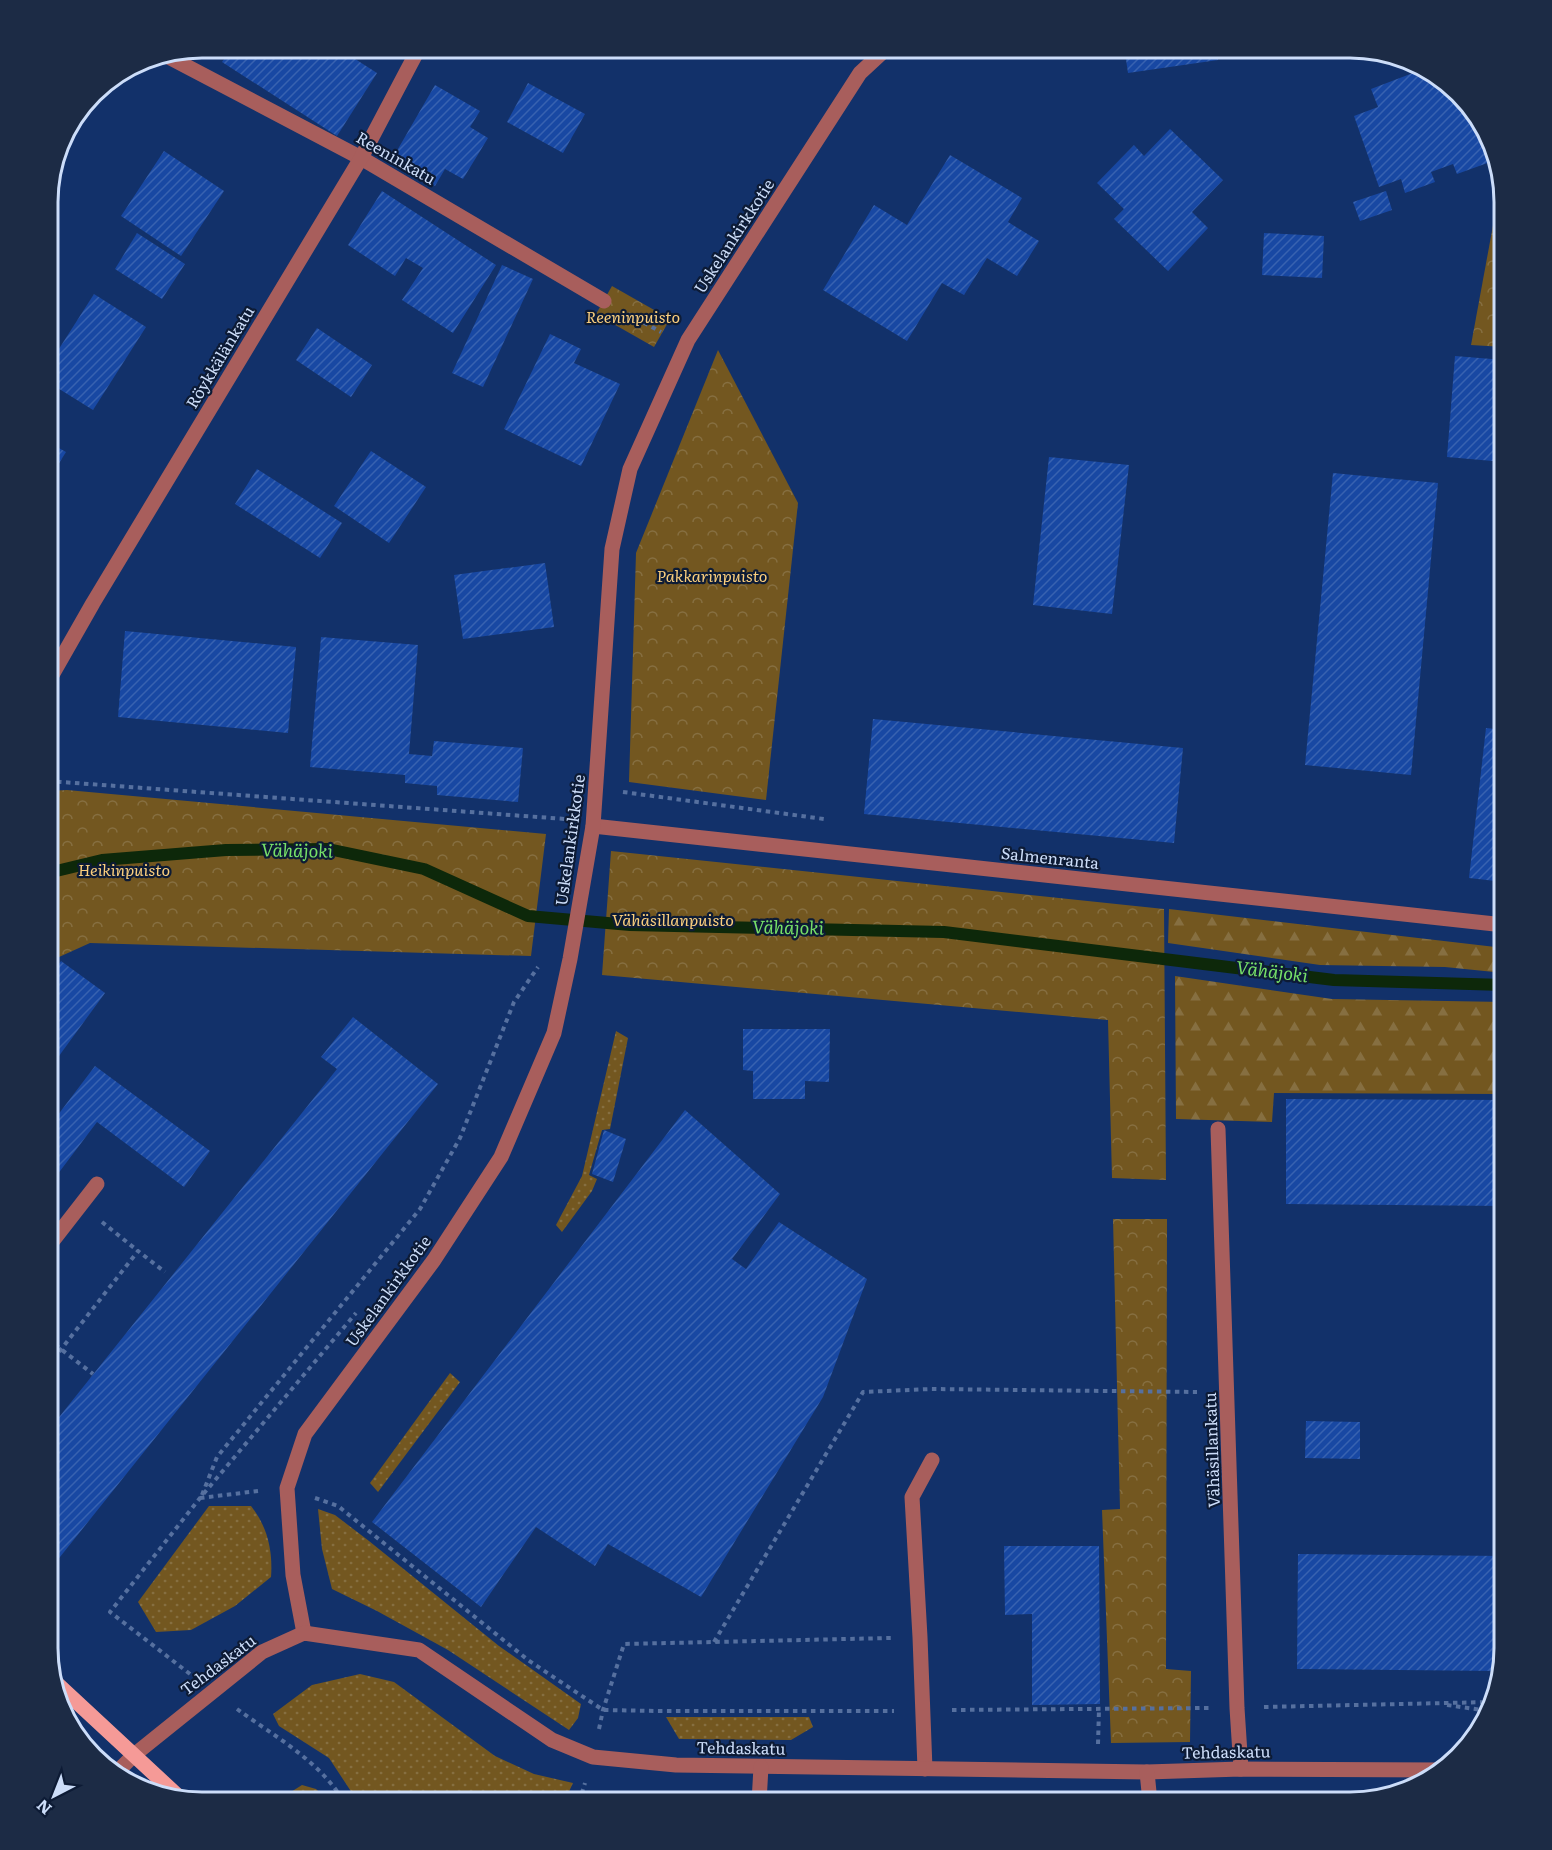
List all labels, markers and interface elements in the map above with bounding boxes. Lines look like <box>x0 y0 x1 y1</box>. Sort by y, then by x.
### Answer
street label: Reeninkatu <box>352 125 441 190</box>
street label: Uskelankirkkotie <box>687 173 779 298</box>
street label: Röykkälänkatu <box>179 301 259 412</box>
park label: Reeninpuisto <box>586 304 680 328</box>
park label: Pakkarinpuisto <box>657 563 767 587</box>
street label: Uskelankirkkotie <box>548 773 590 907</box>
water label: Vähäjoki <box>261 835 334 864</box>
street label: Salmenranta <box>1000 840 1101 874</box>
park label: Heikinpuisto <box>78 857 170 881</box>
park label: Vähäsillanpuisto <box>612 907 734 931</box>
water label: Vähäjoki <box>752 912 825 941</box>
water label: Vähäjoki <box>1235 953 1310 988</box>
street label: Uskelankirkkotie <box>339 1230 436 1351</box>
street label: Vähäsillankatu <box>1197 1392 1225 1508</box>
street label: Tehdaskatu <box>175 1628 260 1701</box>
street label: Tehdaskatu <box>696 1734 786 1760</box>
street label: Tehdaskatu <box>1181 1738 1271 1764</box>
north arrow <box>24 1766 84 1826</box>
text: N <box>30 1794 56 1821</box>

